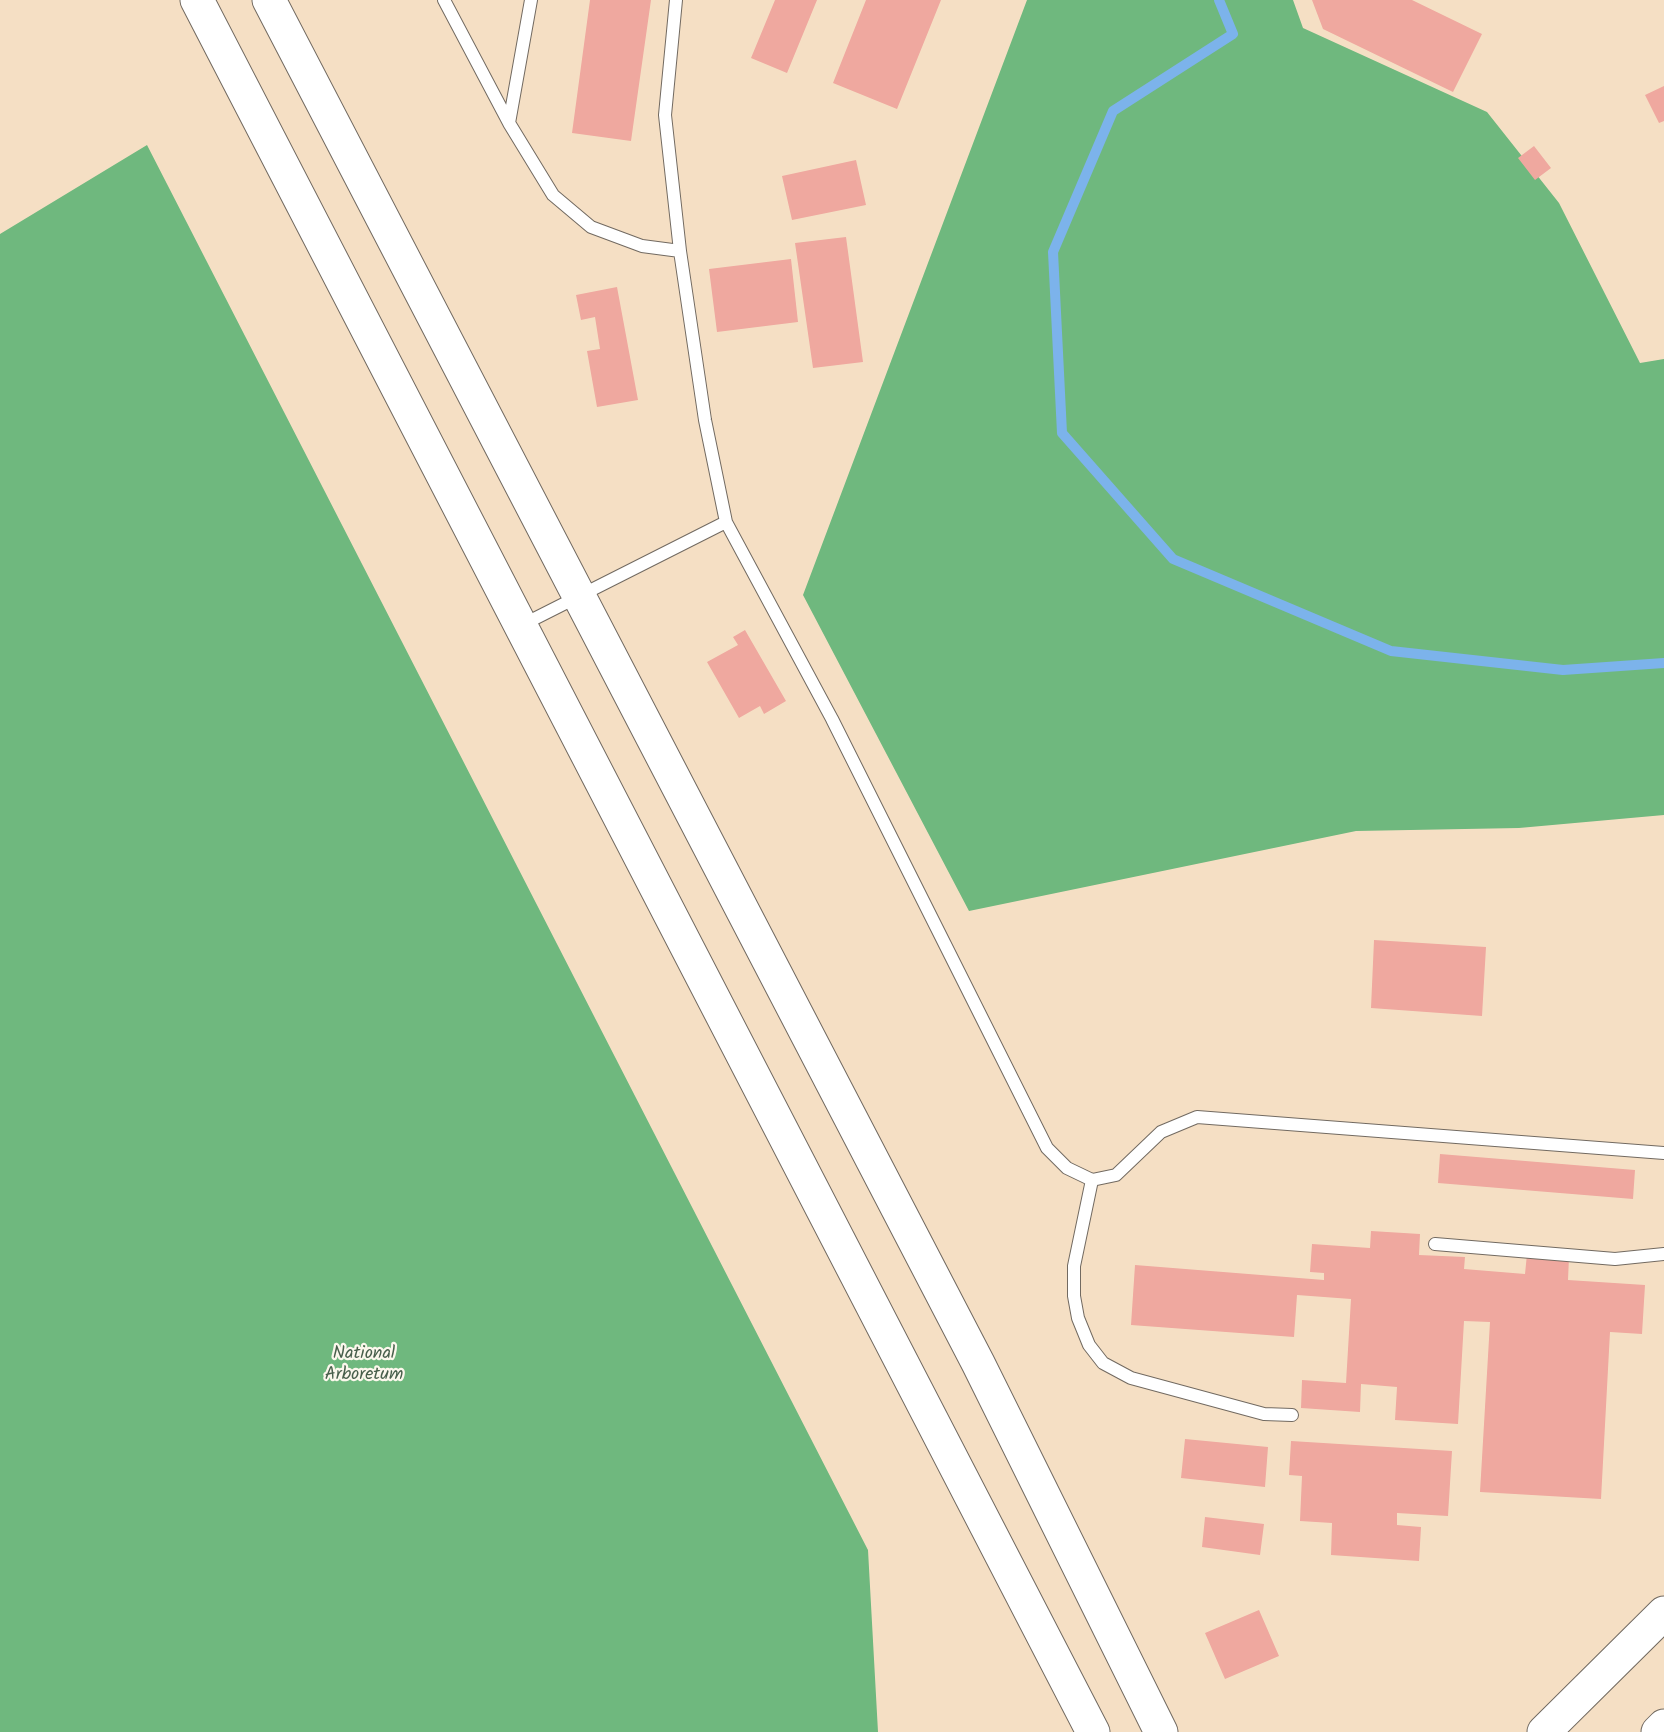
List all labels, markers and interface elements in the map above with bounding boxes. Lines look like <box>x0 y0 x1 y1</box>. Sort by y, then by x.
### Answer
park label: National Arboretum <box>325 1344 403 1386</box>

